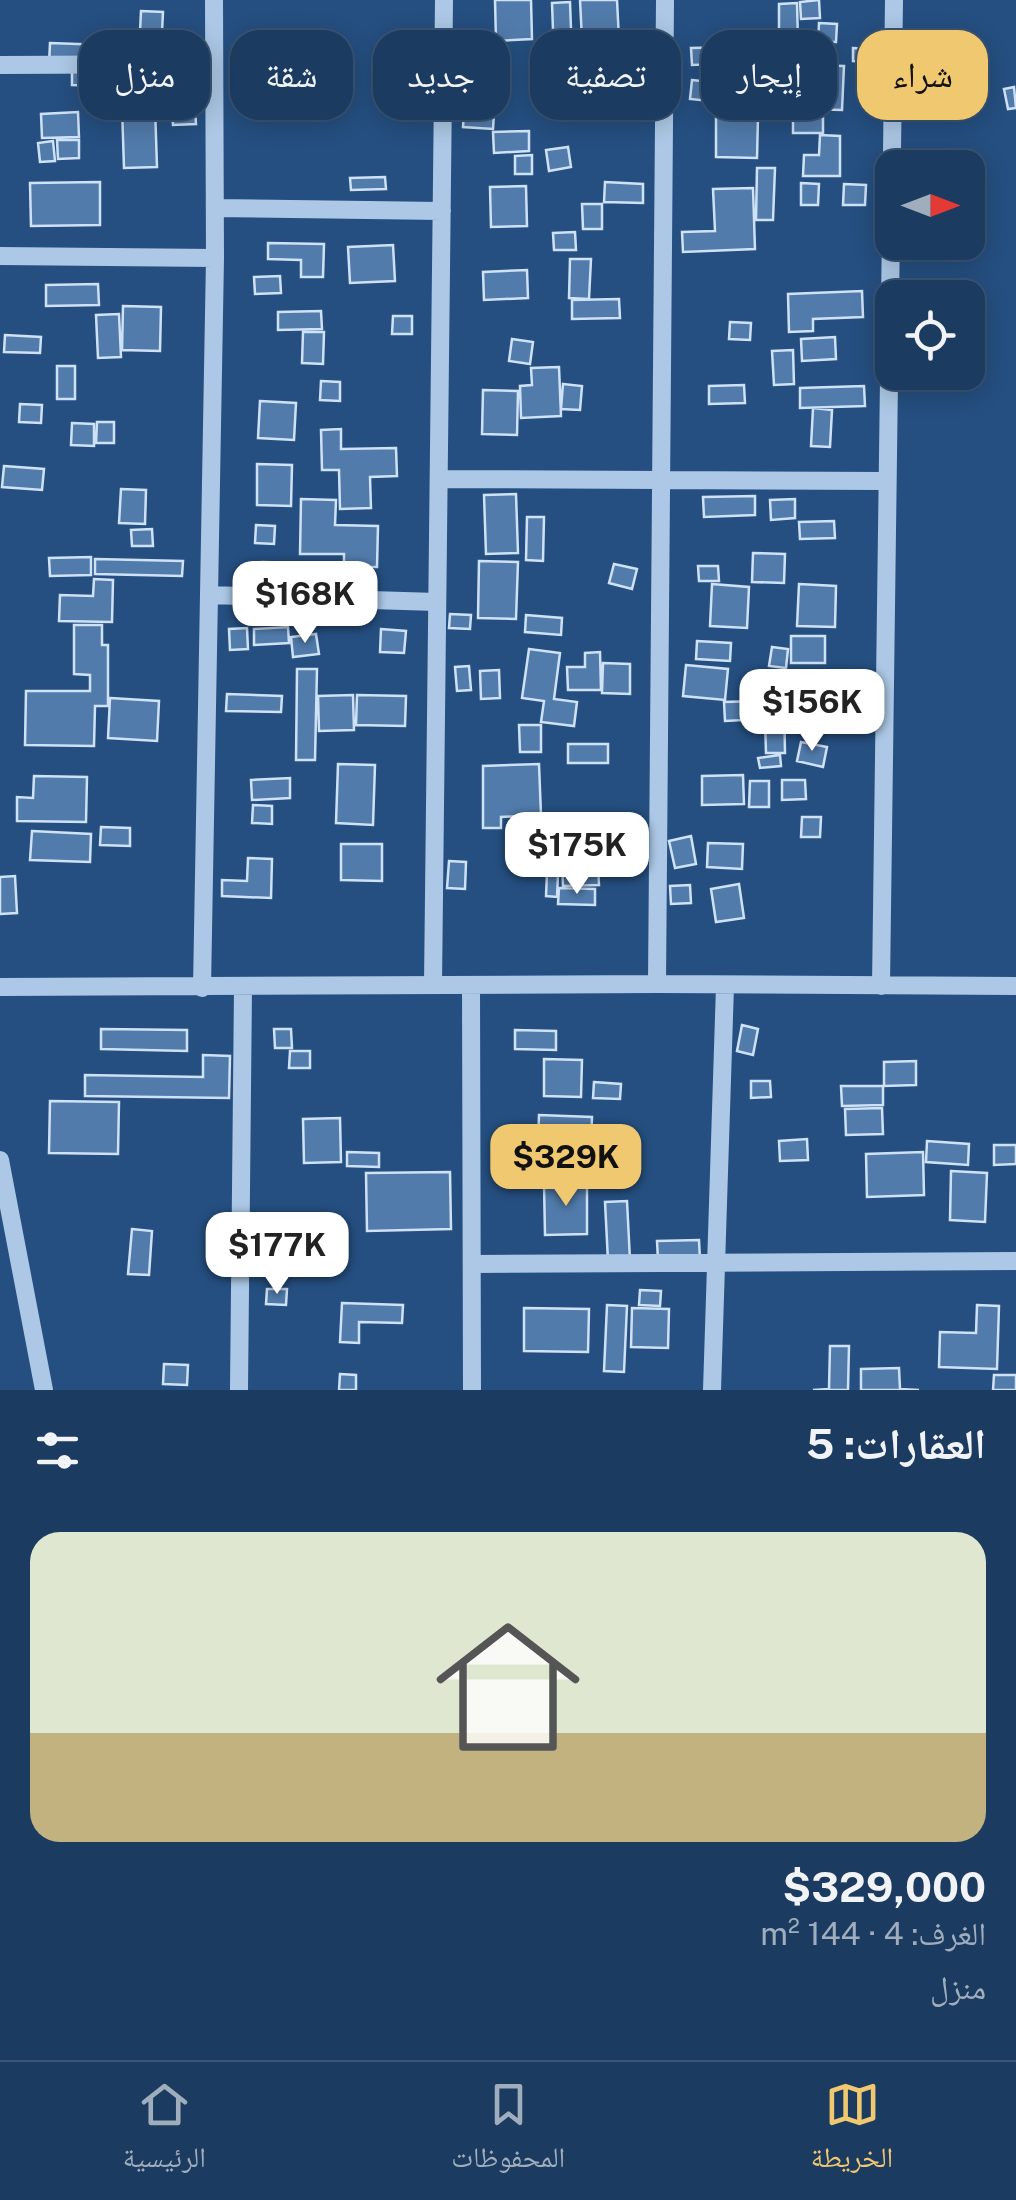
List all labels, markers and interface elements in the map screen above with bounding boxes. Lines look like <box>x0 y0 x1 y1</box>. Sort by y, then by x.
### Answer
chip: منزل <box>79 30 210 120</box>
chip: شقة <box>230 30 353 120</box>
chip: جديد <box>373 30 510 120</box>
chip: تصفية <box>530 30 681 120</box>
chip: إيجار <box>701 30 837 120</box>
chip: شراء <box>857 30 988 120</box>
north arrow <box>875 150 985 260</box>
map controls <box>875 150 985 390</box>
button: locate <box>875 280 985 390</box>
pin: $168K <box>235 561 375 646</box>
text: $168K <box>255 575 355 612</box>
pin: $156K <box>742 669 882 754</box>
text: $156K <box>761 683 863 720</box>
pin: $175K <box>507 812 647 897</box>
text: $175K <box>527 826 627 863</box>
pin: $329K <box>496 1124 636 1209</box>
text: $329K <box>512 1138 620 1175</box>
pin: $177K <box>207 1212 347 1297</box>
text: $177K <box>228 1226 326 1263</box>
text: العقارات: 5 <box>806 1419 986 1468</box>
icon: filters <box>30 1423 85 1478</box>
icon: home <box>418 1597 598 1777</box>
text: $329,000 <box>783 1862 986 1911</box>
text: الغرف: 4 · 144 m² <box>760 1915 986 1952</box>
text: منزل <box>930 1969 986 2006</box>
tab: الرئيسية <box>123 2077 206 2185</box>
tab: المحفوظات <box>451 2077 565 2185</box>
tab: الخريطة <box>811 2077 893 2185</box>

